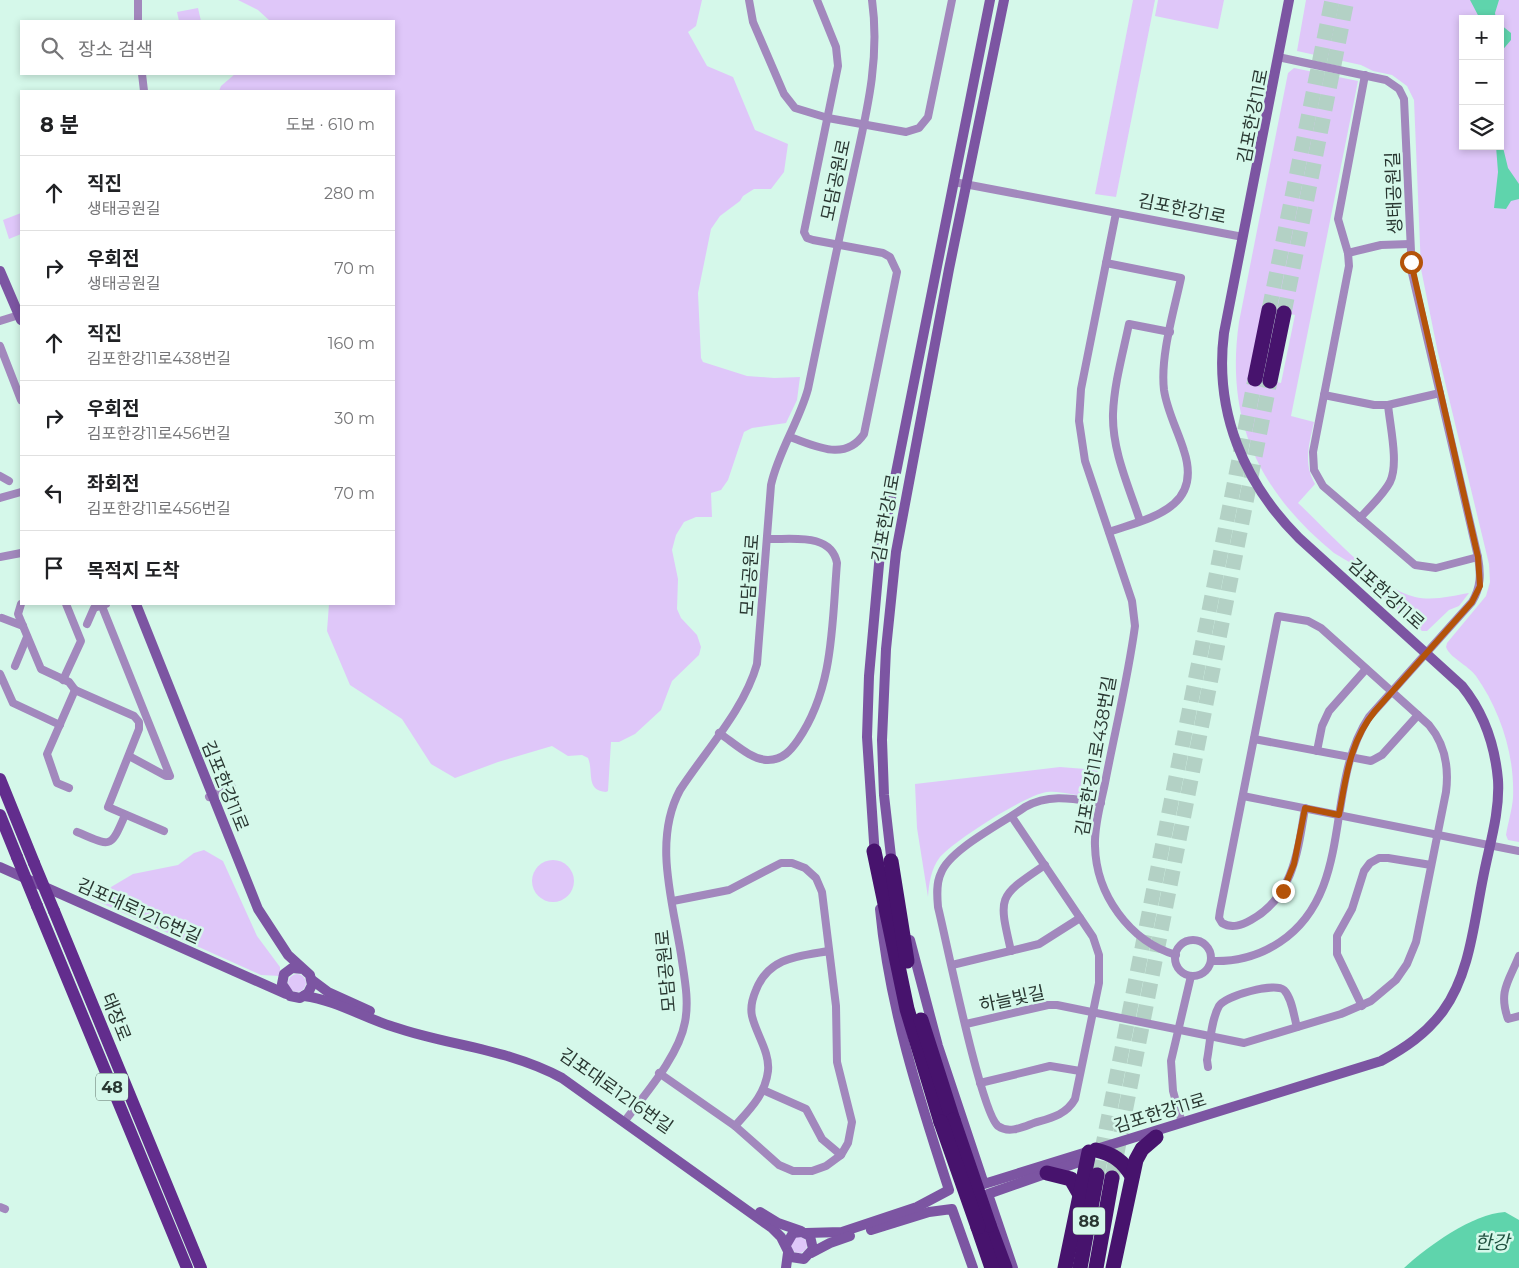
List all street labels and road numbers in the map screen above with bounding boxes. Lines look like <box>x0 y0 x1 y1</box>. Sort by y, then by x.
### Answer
street label: 김포한강11로 <box>1233 67 1273 165</box>
street label: 모담공원로 <box>817 137 855 223</box>
street label: 생태공원길 <box>1382 151 1406 235</box>
street label: 김포한강1로 <box>1136 190 1228 228</box>
street label: 김포한강1로 <box>867 472 905 564</box>
street label: 모담공원로 <box>736 533 764 617</box>
street label: 김포한강11로 <box>1343 554 1429 634</box>
street label: 김포한강11로438번길 <box>1071 674 1121 838</box>
street label: 김포한강11로 <box>197 737 253 835</box>
street label: 김포대로1216번길 <box>74 874 204 948</box>
street label: 모담공원로 <box>651 929 681 1013</box>
street label: 하늘빛길 <box>977 981 1047 1017</box>
street label: 태장로 <box>96 990 136 1044</box>
street label: 김포대로1216번길 <box>555 1044 677 1138</box>
road number: 48 <box>96 1074 128 1100</box>
street label: 김포한강11로 <box>1111 1088 1209 1138</box>
road number: 88 <box>1073 1208 1105 1234</box>

